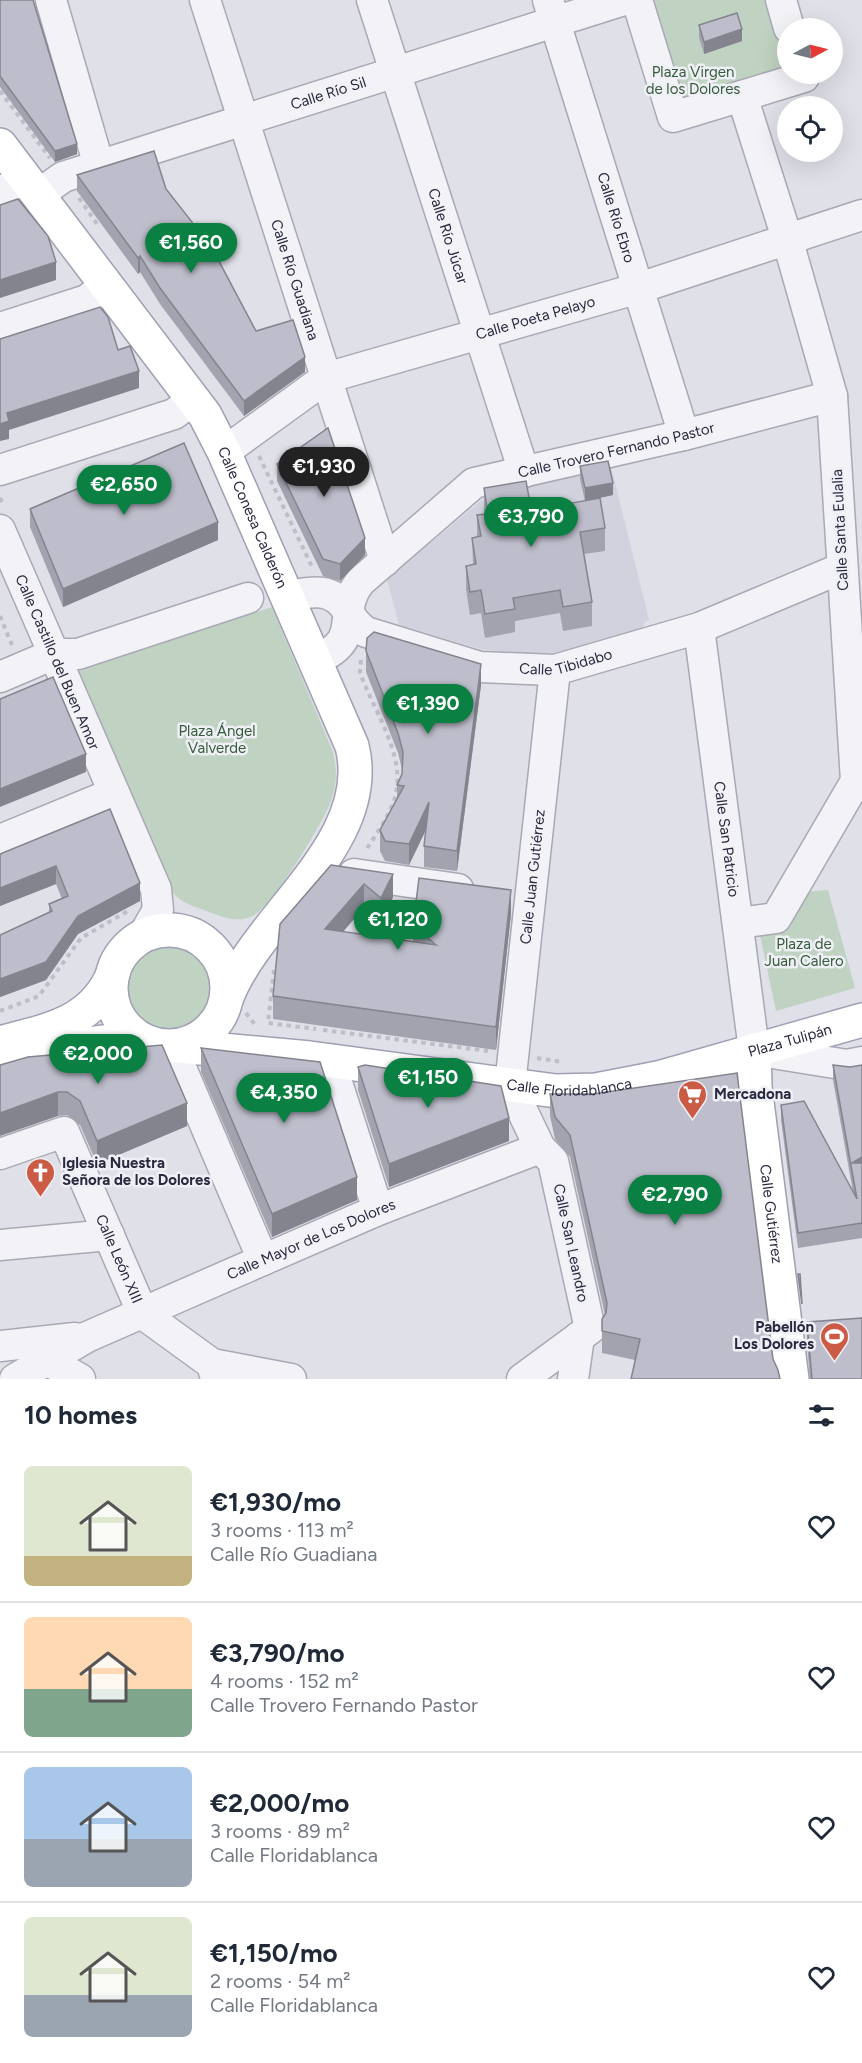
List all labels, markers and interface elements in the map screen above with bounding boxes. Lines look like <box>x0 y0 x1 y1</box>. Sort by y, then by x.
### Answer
north arrow <box>777 18 843 84</box>
map controls <box>777 18 843 162</box>
park label: Plaza Virgen de los Dolores <box>646 63 740 98</box>
street label: Calle Río Sil <box>288 73 368 114</box>
button: locate <box>777 96 843 162</box>
street label: Calle Río Ebro <box>593 170 639 265</box>
street label: Calle Río Júcar <box>424 186 472 286</box>
street label: Calle Río Guadiana <box>267 217 323 343</box>
pin: €1,560 <box>142 223 240 274</box>
text: €1,560 <box>159 230 223 254</box>
street label: Calle Poeta Pelayo <box>474 292 598 343</box>
street label: Calle Trovero Fernando Pastor <box>516 418 716 482</box>
street label: Calle Conesa Calderón <box>214 444 291 591</box>
pin: €1,930 <box>275 447 373 498</box>
text: €1,930 <box>292 454 356 478</box>
pin: €2,650 <box>75 465 173 516</box>
street label: Calle Santa Eulalia <box>828 469 852 591</box>
text: €2,650 <box>91 472 157 496</box>
pin: €3,790 <box>482 497 580 548</box>
text: €3,790 <box>498 504 564 528</box>
street label: Calle Castillo del Buen Amor <box>11 572 103 752</box>
street label: Calle Tibidabo <box>519 645 615 679</box>
pin: €1,390 <box>379 684 477 735</box>
text: €1,390 <box>396 691 460 715</box>
park label: Plaza Ángel Valverde <box>178 722 256 757</box>
street label: Calle San Patricio <box>710 780 743 899</box>
street label: Calle Juan Gutiérrez <box>516 808 549 945</box>
pin: €1,120 <box>349 900 447 951</box>
text: €1,120 <box>368 907 428 931</box>
park label: Plaza de Juan Calero <box>764 935 844 970</box>
street label: Plaza Tulipán <box>746 1020 834 1061</box>
pin: €2,000 <box>49 1034 147 1085</box>
text: €2,000 <box>63 1041 133 1065</box>
pin: €1,150 <box>379 1058 477 1109</box>
text: €1,150 <box>398 1065 458 1089</box>
pin: €4,350 <box>235 1073 333 1124</box>
street label: Calle Floridablanca <box>505 1074 633 1100</box>
supermarket icon: Mercadona <box>677 1078 709 1120</box>
text: €4,350 <box>250 1080 318 1104</box>
place label: Mercadona <box>714 1085 791 1103</box>
place label: Iglesia Nuestra Señora de los Dolores <box>62 1154 210 1189</box>
church icon: Iglesia Nuestra Señora de los Dolores <box>25 1156 57 1198</box>
street label: Calle Gutiérrez <box>756 1163 786 1265</box>
pin: €2,790 <box>626 1175 724 1226</box>
street label: Calle San Leandro <box>550 1182 592 1304</box>
text: €2,790 <box>642 1182 708 1206</box>
street label: Calle Mayor de Los Dolores <box>224 1195 398 1284</box>
street label: Calle León XIII <box>92 1212 146 1306</box>
place label: Pabellón Los Dolores <box>734 1318 814 1353</box>
sports icon: Pabellón Los Dolores <box>819 1320 851 1362</box>
text: 10 homes <box>24 1399 137 1431</box>
icon: filters <box>805 1399 838 1432</box>
text: €1,930/mo <box>210 1486 341 1518</box>
icon: home <box>72 1490 144 1562</box>
icon: heart <box>805 1510 838 1543</box>
text: 3 rooms · 113 m² <box>210 1518 354 1542</box>
text: Calle Río Guadiana <box>210 1542 377 1566</box>
text: €3,790/mo <box>210 1637 345 1669</box>
icon: home <box>72 1641 144 1713</box>
icon: heart <box>805 1661 838 1694</box>
text: 4 rooms · 152 m² <box>210 1669 359 1693</box>
text: Calle Trovero Fernando Pastor <box>210 1693 478 1717</box>
text: €2,000/mo <box>210 1787 349 1819</box>
icon: home <box>72 1791 144 1863</box>
icon: heart <box>805 1811 838 1844</box>
text: 3 rooms · 89 m² <box>210 1819 350 1843</box>
text: Calle Floridablanca <box>210 1843 378 1867</box>
text: €1,150/mo <box>210 1937 338 1969</box>
icon: home <box>72 1941 144 2013</box>
icon: heart <box>805 1961 838 1994</box>
text: 2 rooms · 54 m² <box>210 1969 350 1993</box>
text: Calle Floridablanca <box>210 1993 378 2017</box>

